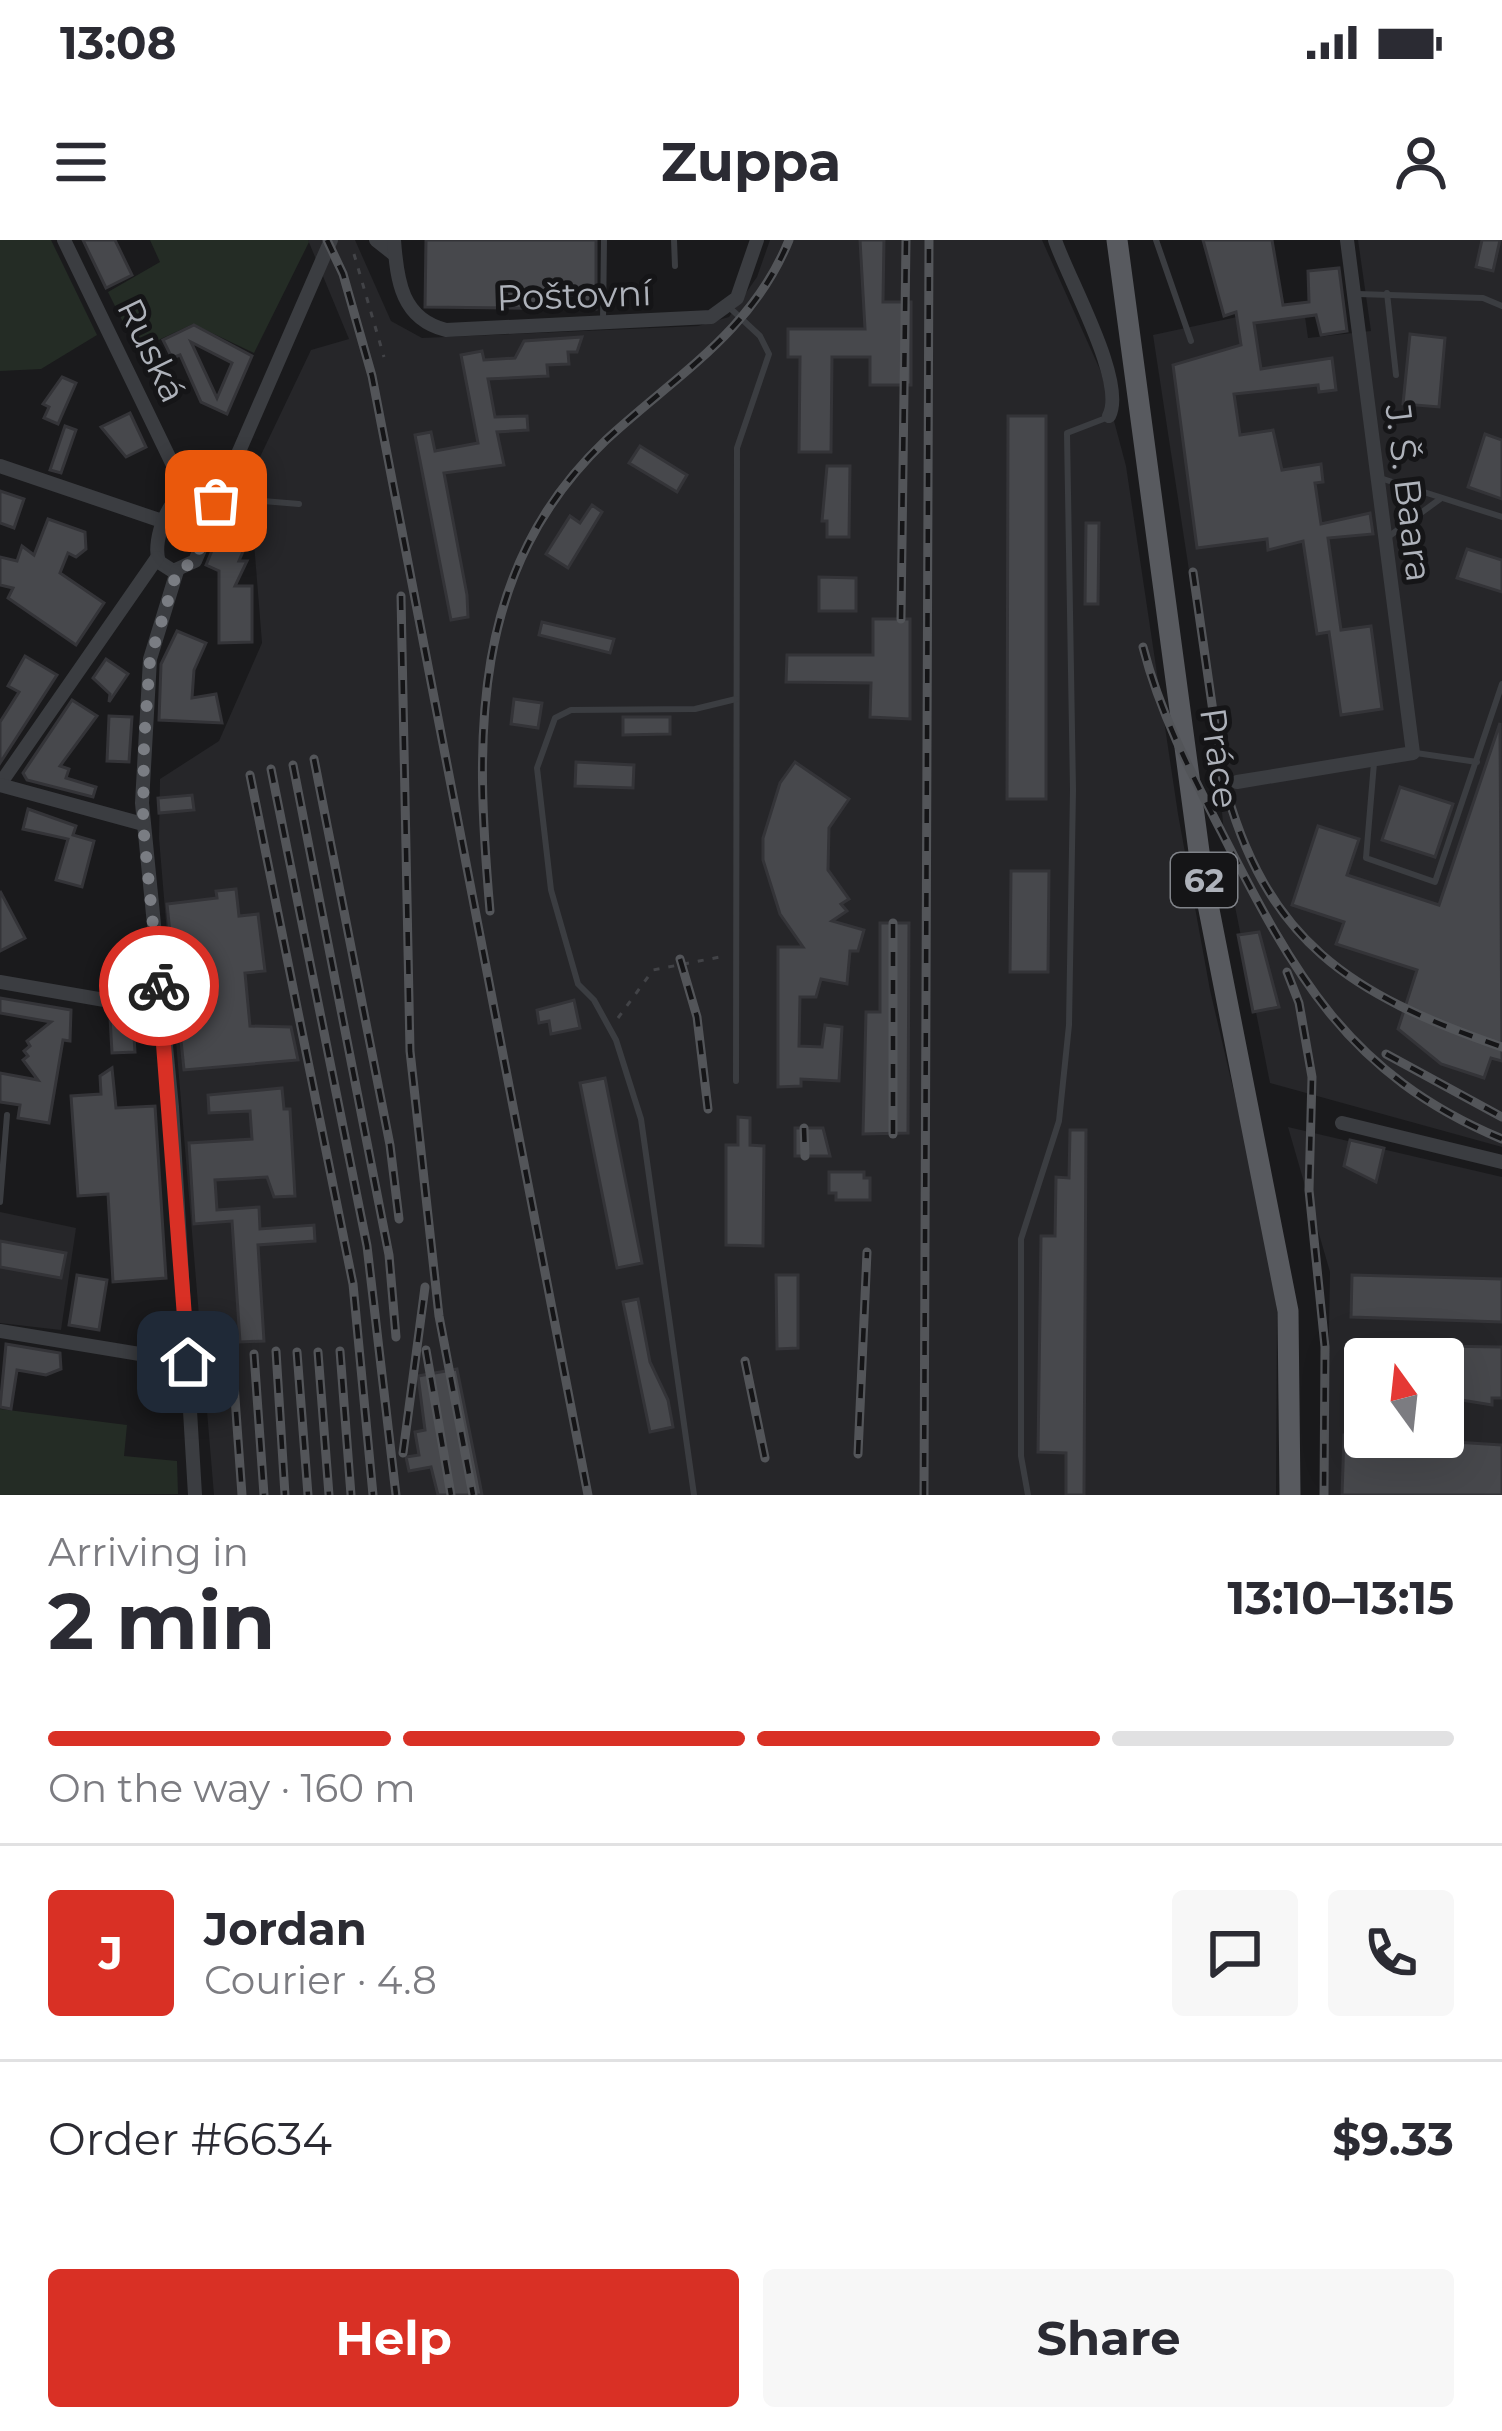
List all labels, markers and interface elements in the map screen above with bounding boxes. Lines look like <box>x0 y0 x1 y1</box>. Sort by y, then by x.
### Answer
text: 13:08 <box>60 15 176 70</box>
icon: menu <box>48 129 114 195</box>
text: Zuppa <box>661 129 841 195</box>
icon: person <box>1388 129 1454 195</box>
street label: Poštovní <box>496 270 654 320</box>
street label: Ruská <box>108 291 196 409</box>
street label: J. Š. Baara <box>1376 401 1442 584</box>
pin <box>165 450 267 552</box>
icon: bag <box>183 468 249 534</box>
street label: Práce <box>1191 705 1249 811</box>
road number: 62 <box>1171 853 1237 907</box>
courier <box>99 926 219 1046</box>
icon: bike <box>126 953 192 1019</box>
pin <box>137 1311 239 1413</box>
icon: home <box>155 1329 221 1395</box>
north arrow <box>1344 1338 1464 1458</box>
map controls <box>1344 1338 1464 1458</box>
text: Arriving in <box>48 1528 249 1576</box>
text: 13:10–13:15 <box>1228 1570 1454 1625</box>
text: 2 min <box>48 1573 275 1669</box>
text: On the way · 160 m <box>48 1764 416 1812</box>
button: chat <box>1172 1890 1298 2016</box>
button: phone <box>1328 1890 1454 2016</box>
text: Jordan <box>204 1901 367 1956</box>
text: J <box>99 1925 123 1980</box>
text: Courier · 4.8 <box>204 1956 437 2004</box>
text: Order #6634 <box>48 2111 332 2166</box>
text: $9.33 <box>1332 2111 1454 2166</box>
button: Help <box>48 2269 739 2407</box>
button: Share <box>763 2269 1454 2407</box>

